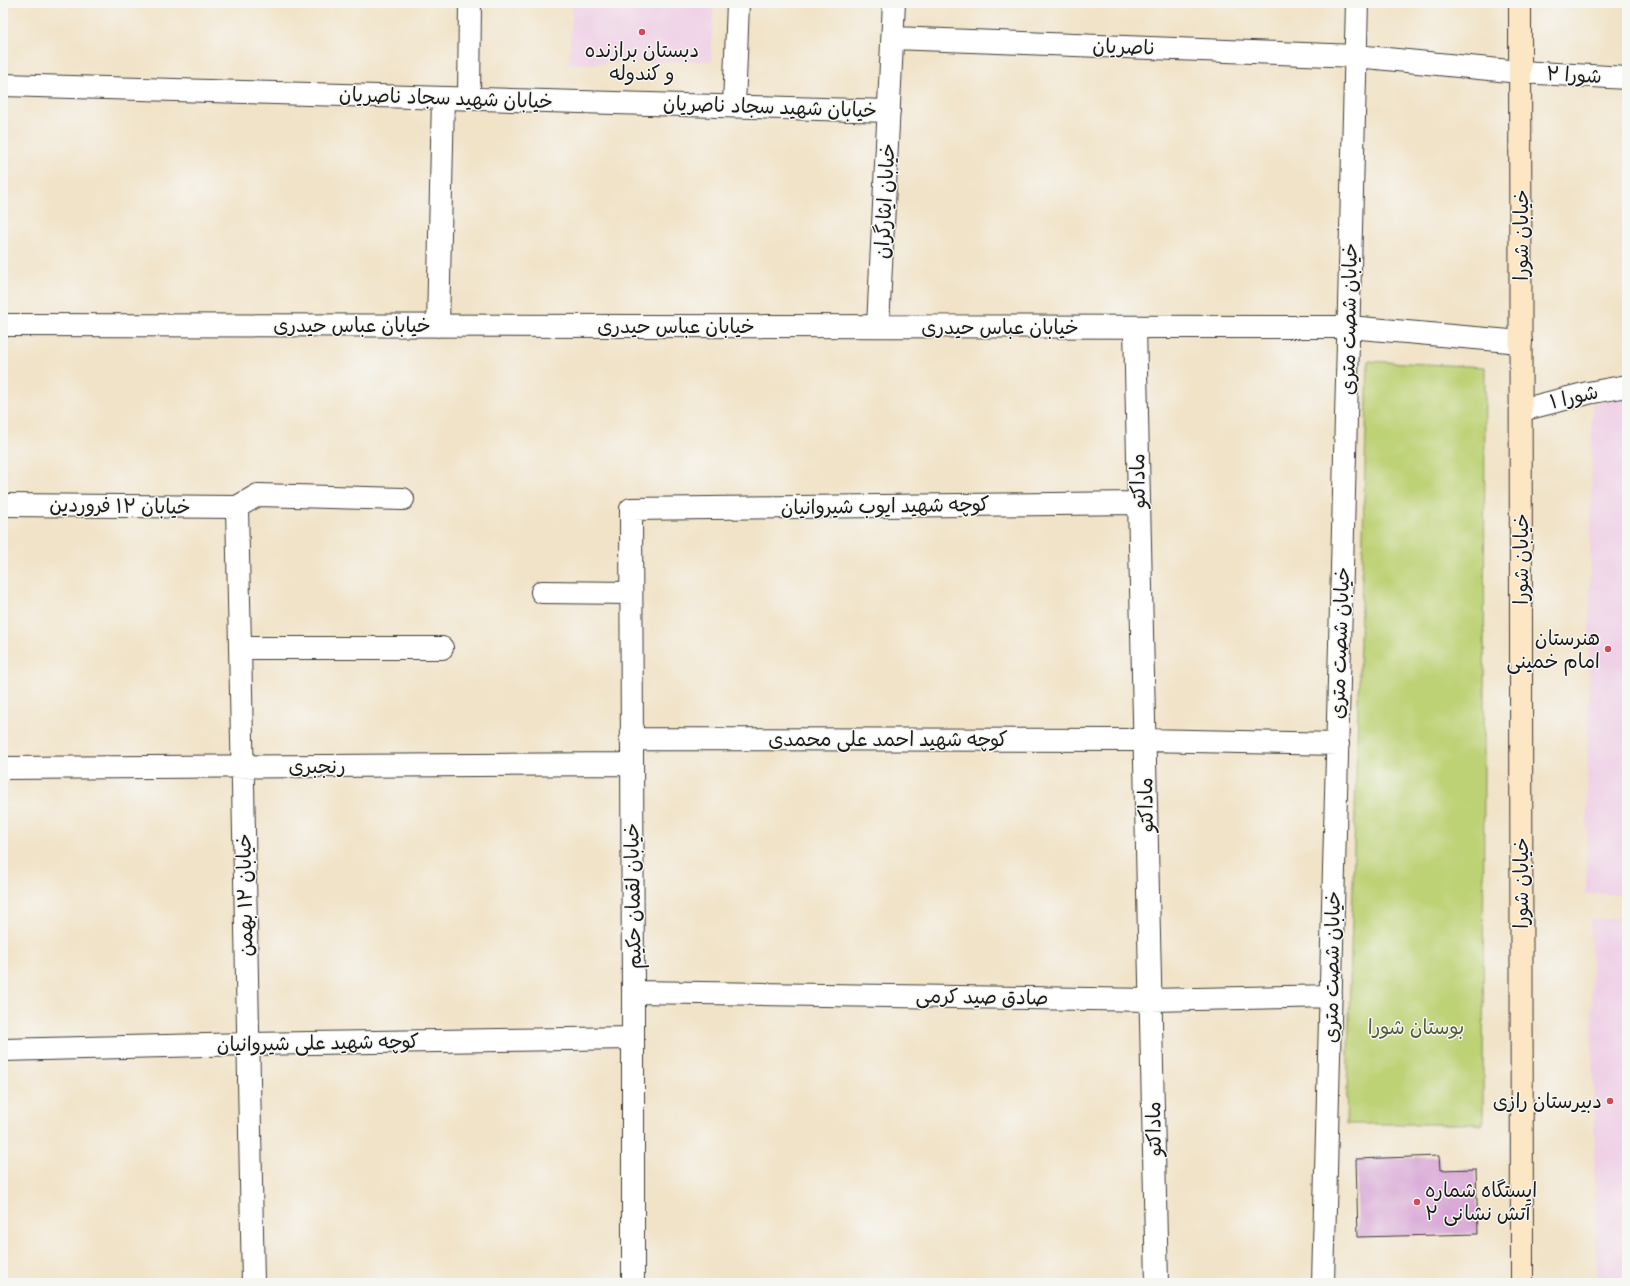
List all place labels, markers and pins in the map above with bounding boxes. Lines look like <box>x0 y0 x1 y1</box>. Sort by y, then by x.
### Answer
marker: دبستان برازنده و کندوله <box>637 27 647 37</box>
place label: دبستان برازنده و کندوله <box>585 38 699 86</box>
place label: هنرستان امام خمینی <box>1506 626 1600 676</box>
marker: هنرستان امام خمینی <box>1603 644 1613 654</box>
place label: دبیرستان رازی <box>1493 1089 1602 1114</box>
marker: دبیرستان رازی <box>1605 1096 1615 1106</box>
place label: ایستگاه شماره ۲ آتش نشانی <box>1425 1178 1537 1226</box>
marker: ایستگاه شماره ۲ آتش نشانی <box>1412 1197 1422 1207</box>

